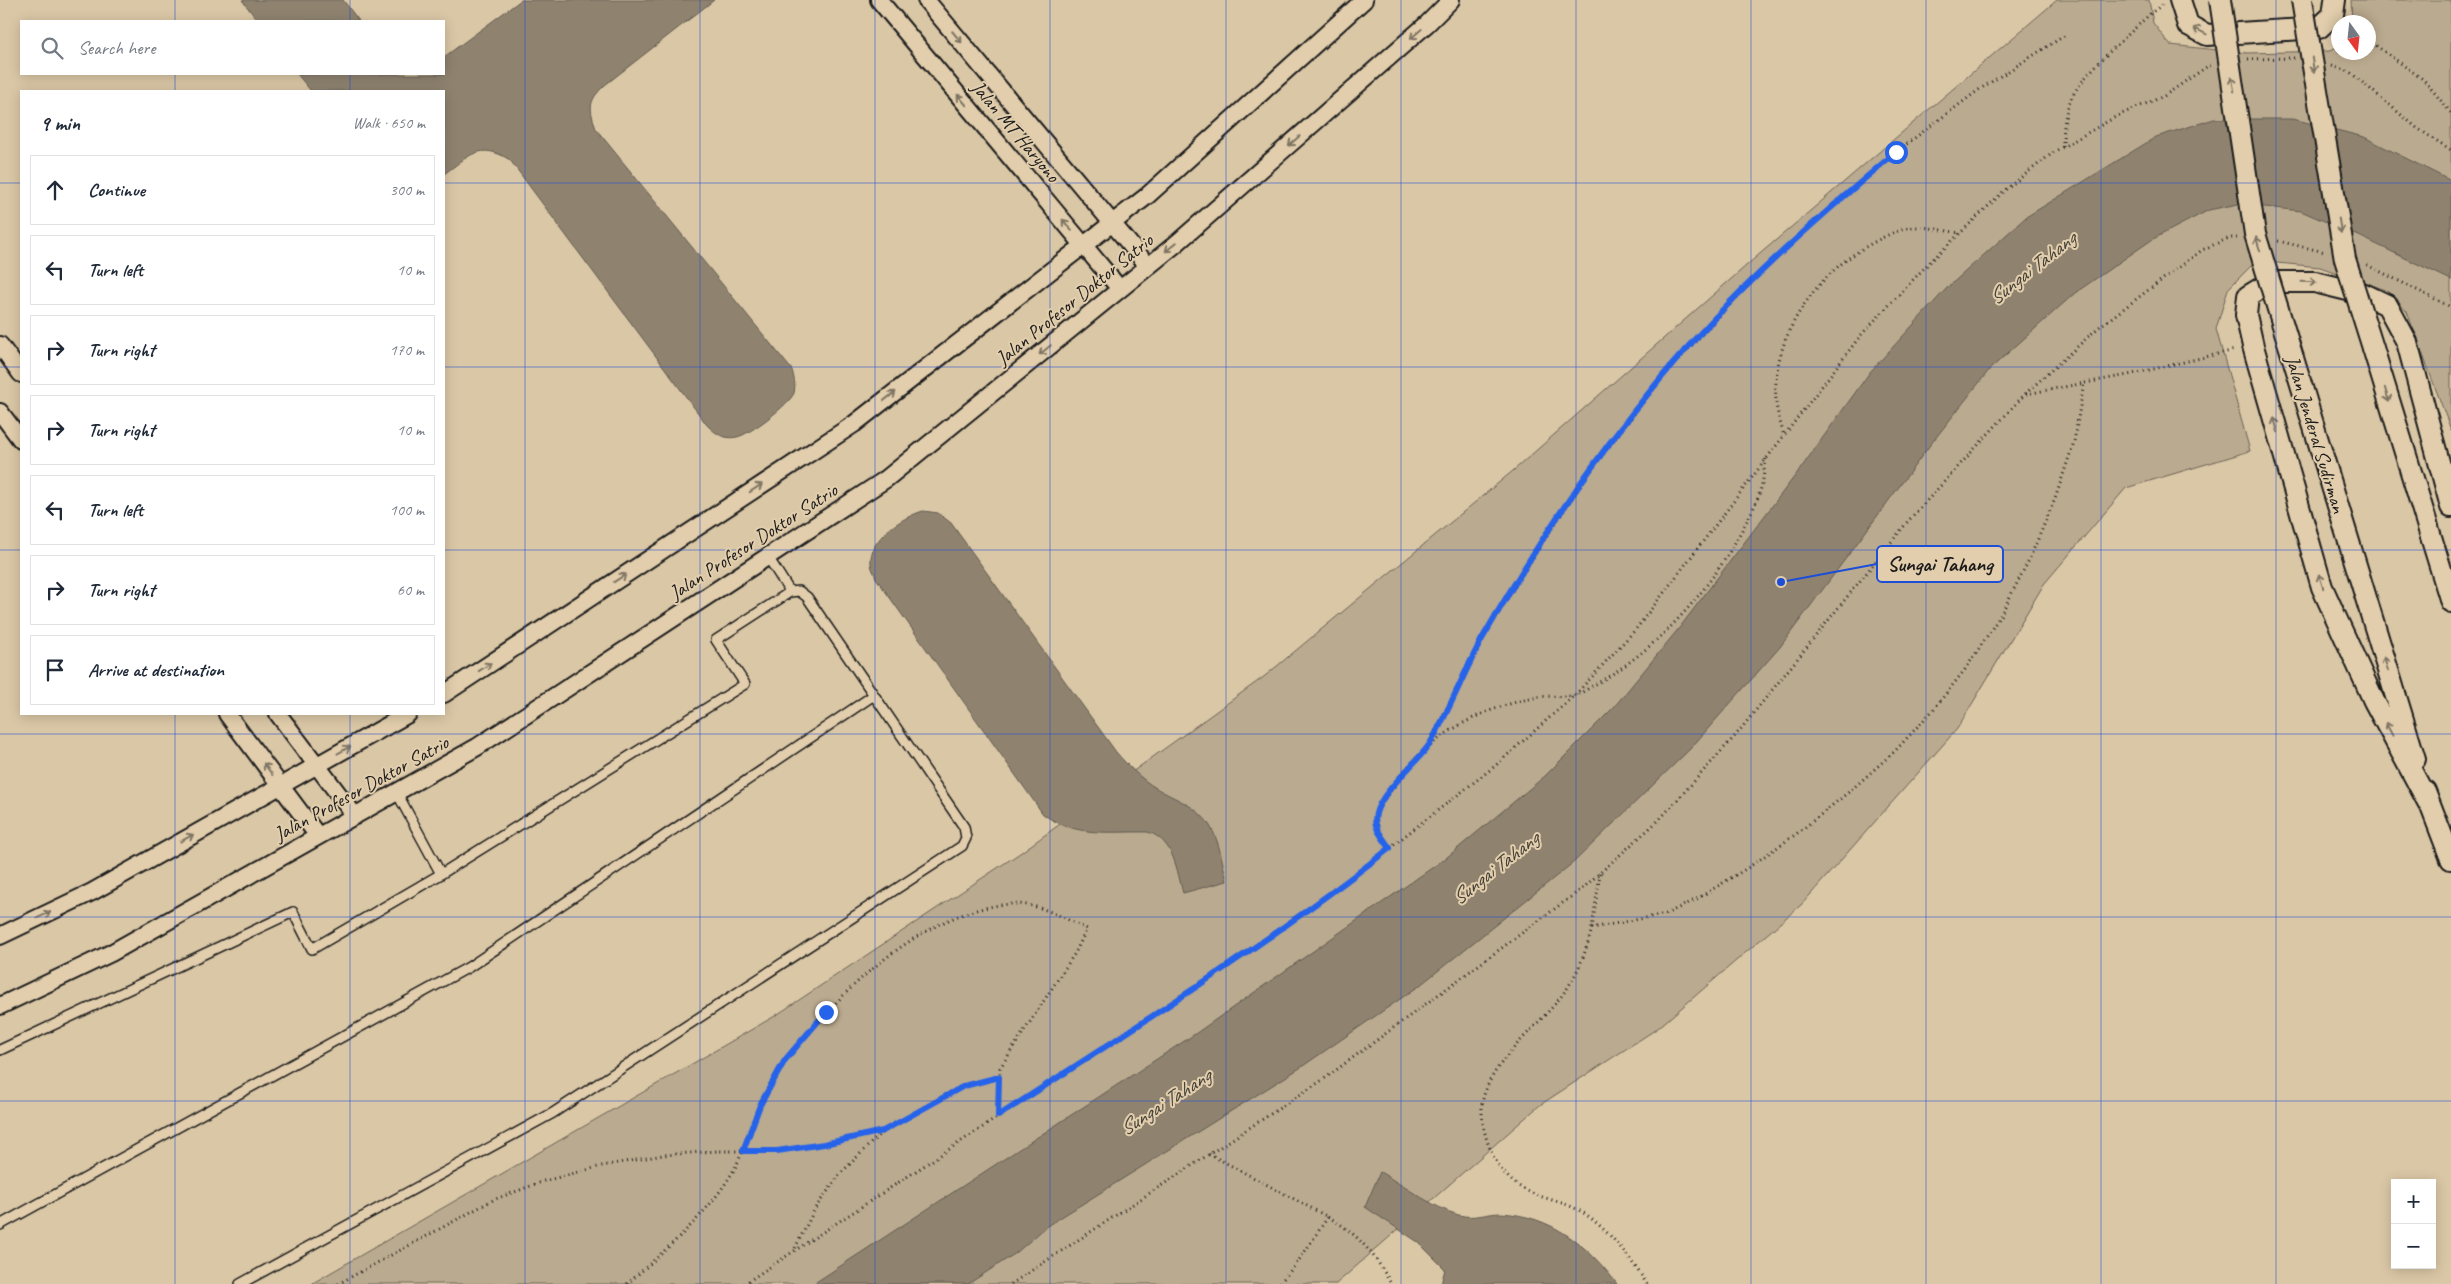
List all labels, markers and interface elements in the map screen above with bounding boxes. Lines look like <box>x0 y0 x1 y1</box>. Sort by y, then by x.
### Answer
north arrow <box>2331 15 2376 60</box>
search box <box>20 20 445 75</box>
one-way arrow <box>2193 26 2208 36</box>
one-way arrow <box>1410 28 1423 39</box>
one-way arrow <box>951 31 963 44</box>
icon: search <box>38 34 66 62</box>
text: Search here <box>78 36 155 60</box>
one-way arrow <box>2308 57 2318 73</box>
street label: Jalan MT Haryono <box>965 75 1066 188</box>
one-way arrow <box>2227 76 2237 92</box>
one-way arrow <box>957 94 968 107</box>
text: 9 min <box>40 110 80 136</box>
text: Walk · 650 m <box>353 113 425 133</box>
one-way arrow <box>1287 135 1300 146</box>
route start <box>1885 141 1908 164</box>
icon: ahead <box>41 176 69 204</box>
text: Continue <box>88 178 145 202</box>
text: 300 m <box>390 180 424 200</box>
one-way arrow <box>2335 217 2345 233</box>
one-way arrow <box>1061 218 1072 231</box>
water label: Sungai Tahang <box>1983 224 2084 310</box>
street label: Jalan Profesor Doktor Satrio <box>990 228 1159 371</box>
one-way arrow <box>2253 237 2263 253</box>
one-way arrow <box>1165 242 1178 253</box>
icon: left <box>41 256 69 284</box>
text: Turn left <box>88 258 143 282</box>
text: 10 m <box>397 260 424 280</box>
one-way arrow <box>2300 278 2316 287</box>
icon: right <box>41 336 69 364</box>
text: Turn right <box>88 338 155 362</box>
text: 170 m <box>390 340 424 360</box>
one-way arrow <box>1039 344 1052 355</box>
street label: Jalan Jenderal Sudirman <box>2279 351 2352 517</box>
one-way arrow <box>2382 386 2392 402</box>
one-way arrow <box>883 391 897 401</box>
icon: right <box>41 416 69 444</box>
one-way arrow <box>2270 417 2280 433</box>
text: Turn right <box>88 418 155 442</box>
text: 10 m <box>397 420 424 440</box>
street label: Jalan Profesor Doktor Satrio <box>664 477 843 606</box>
one-way arrow <box>749 483 763 494</box>
icon: left <box>41 496 69 524</box>
text: Turn left <box>88 498 143 522</box>
text: 100 m <box>390 500 424 520</box>
callout: Sungai Tahang <box>1877 546 2003 582</box>
text: Sungai Tahang <box>1887 551 1995 577</box>
one-way arrow <box>613 573 627 583</box>
one-way arrow <box>2316 574 2325 589</box>
icon: right <box>41 576 69 604</box>
text: Turn right <box>88 578 155 602</box>
text: 60 m <box>397 580 424 600</box>
icon: arrive <box>41 656 69 684</box>
one-way arrow <box>2381 656 2390 672</box>
text: Arrive at destination <box>88 658 224 682</box>
one-way arrow <box>477 662 491 672</box>
one-way arrow <box>2383 722 2393 736</box>
street label: Jalan Profesor Doktor Satrio <box>269 730 454 847</box>
one-way arrow <box>336 744 351 754</box>
one-way arrow <box>263 762 273 776</box>
water label: Sungai Tahang <box>1446 824 1547 910</box>
one-way arrow <box>180 833 194 843</box>
one-way arrow <box>36 910 51 919</box>
route end <box>815 1001 838 1024</box>
water label: Sungai Tahang <box>1114 1061 1219 1141</box>
map controls <box>2391 1179 2436 1269</box>
button: + <box>2391 1179 2436 1224</box>
button: − <box>2391 1224 2436 1269</box>

